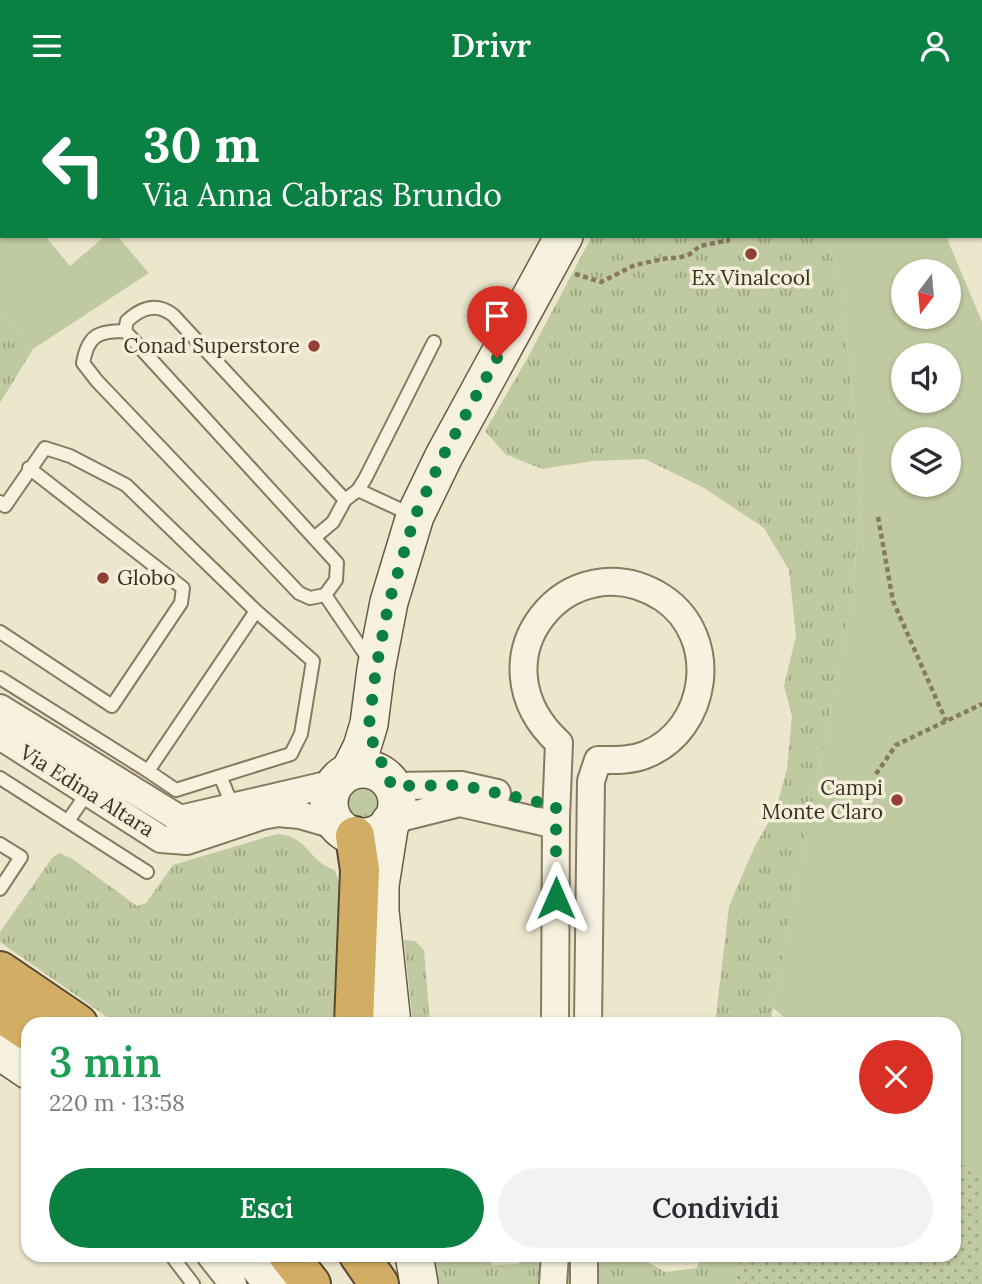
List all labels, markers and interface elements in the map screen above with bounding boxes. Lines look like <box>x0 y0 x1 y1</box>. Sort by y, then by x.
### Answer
text: Drivr <box>451 25 531 66</box>
icon: menu <box>28 27 66 65</box>
icon: person <box>916 27 954 65</box>
text: 30 m <box>143 113 260 175</box>
icon: left <box>28 119 119 210</box>
text: Via Anna Cabras Brundo <box>143 174 502 215</box>
marker: Ex Vinalcool <box>743 246 759 262</box>
north arrow <box>891 259 961 329</box>
map controls <box>891 259 961 497</box>
place label: Ex Vinalcool <box>691 264 811 291</box>
pin <box>467 286 527 358</box>
icon: arrive <box>478 297 516 335</box>
place label: Conad Superstore <box>124 332 300 359</box>
marker: Conad Superstore <box>306 338 322 354</box>
button: sound <box>891 343 961 413</box>
button: layers <box>891 427 961 497</box>
place label: Globo <box>117 564 176 591</box>
marker: Globo <box>95 570 111 586</box>
street label: Via Edina Altara <box>14 738 160 843</box>
place label: Campi Monte Claro <box>762 774 883 825</box>
marker: Campi Monte Claro <box>889 792 905 808</box>
position arrow <box>519 861 593 935</box>
text: 3 min <box>49 1035 161 1089</box>
button: close <box>859 1040 933 1114</box>
text: 220 m · 13:58 <box>49 1088 185 1117</box>
button: Esci <box>49 1168 484 1248</box>
button: Condividi <box>498 1168 933 1248</box>

